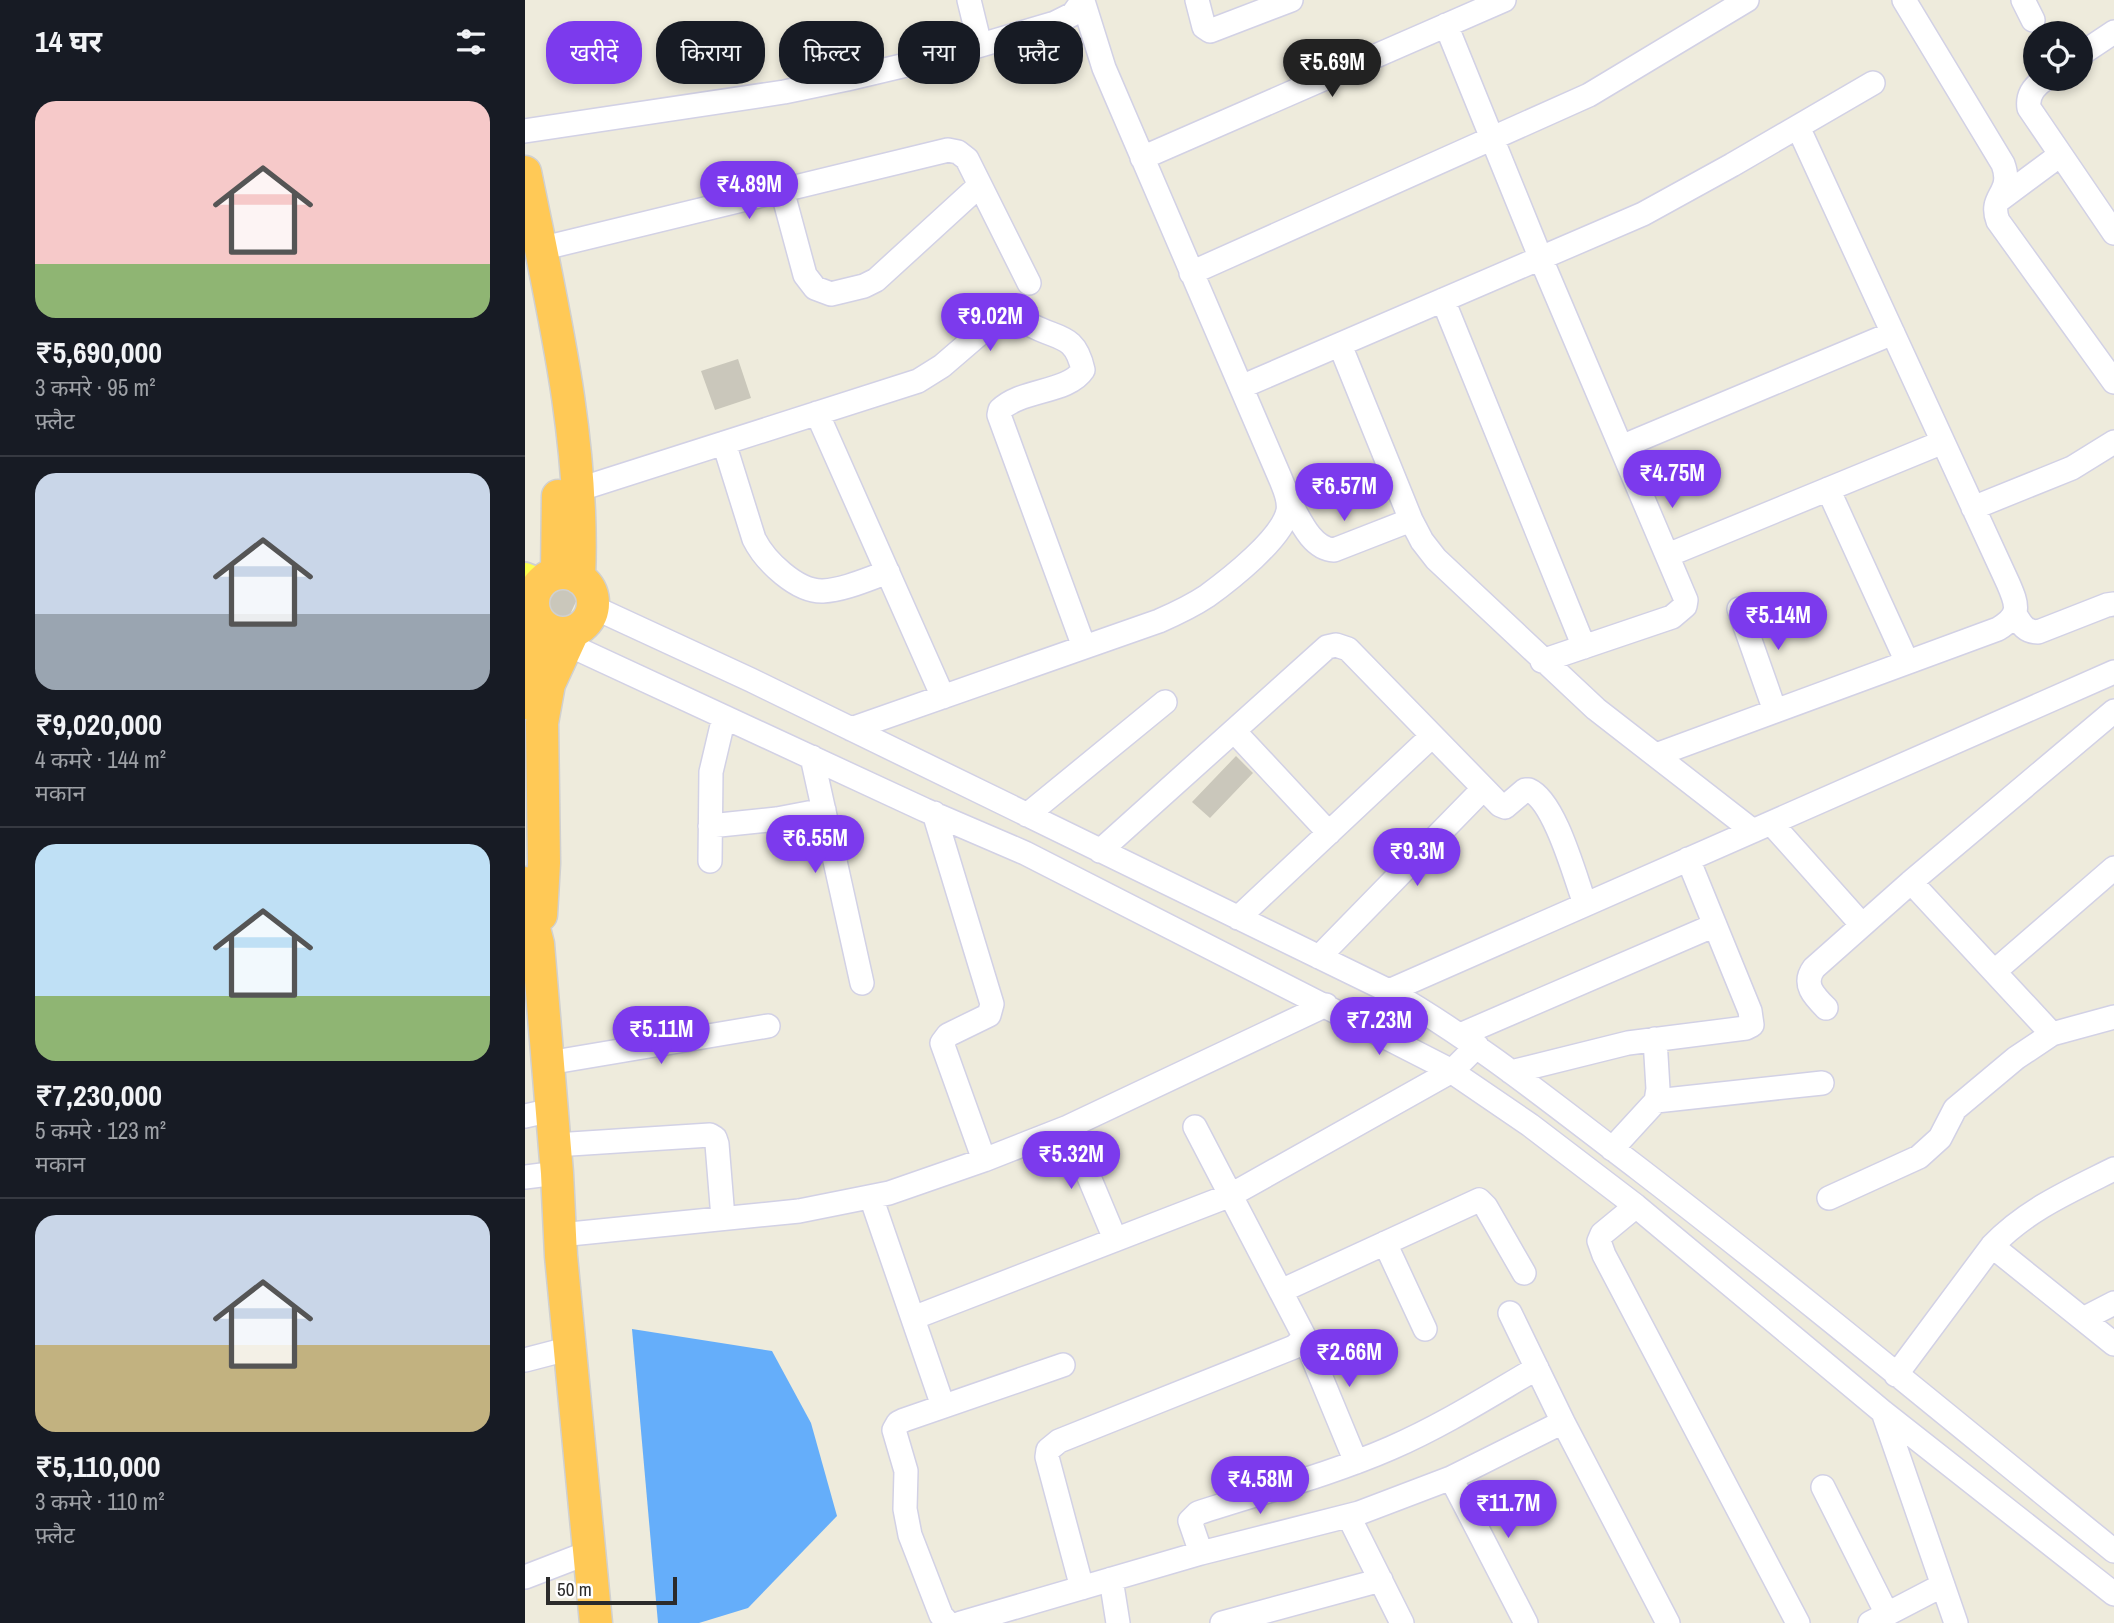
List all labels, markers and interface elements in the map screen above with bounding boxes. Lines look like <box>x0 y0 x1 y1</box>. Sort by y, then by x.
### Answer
text: 14 घर <box>35 21 102 61</box>
chip: खरीदें <box>546 21 642 84</box>
chip: किराया <box>656 21 765 84</box>
chip: फ़िल्टर <box>779 21 884 84</box>
chip: नया <box>898 21 980 84</box>
chip: फ़्लैट <box>994 21 1083 84</box>
map controls <box>2023 21 2093 91</box>
button: locate <box>2023 21 2093 91</box>
icon: filters <box>452 23 490 61</box>
pin: ₹5.69M <box>1275 40 1389 99</box>
text: ₹5.69M <box>1299 46 1365 77</box>
icon: home <box>200 147 326 273</box>
pin: ₹4.89M <box>692 162 806 221</box>
text: ₹4.89M <box>716 168 782 199</box>
pin: ₹9.02M <box>933 294 1047 353</box>
text: ₹9.02M <box>957 300 1023 331</box>
text: ₹5,690,000 <box>35 332 162 372</box>
text: 3 कमरे · 95 m² <box>35 372 156 403</box>
text: फ़्लैट <box>35 405 75 436</box>
pin: ₹4.75M <box>1615 450 1729 510</box>
text: ₹4.75M <box>1639 457 1705 488</box>
pin: ₹6.57M <box>1287 463 1401 523</box>
text: ₹6.57M <box>1311 470 1377 501</box>
icon: home <box>200 519 326 645</box>
pin: ₹5.14M <box>1721 592 1835 652</box>
text: ₹5.14M <box>1745 599 1811 630</box>
text: ₹9,020,000 <box>35 704 162 744</box>
text: 4 कमरे · 144 m² <box>35 744 166 775</box>
text: मकान <box>35 777 85 808</box>
pin: ₹6.55M <box>758 816 872 875</box>
text: ₹6.55M <box>782 822 848 853</box>
pin: ₹9.3M <box>1368 828 1466 888</box>
text: ₹9.3M <box>1389 835 1445 866</box>
icon: home <box>200 890 326 1016</box>
pin: ₹7.23M <box>1322 998 1436 1057</box>
text: ₹7.23M <box>1346 1004 1412 1035</box>
pin: ₹5.11M <box>604 1006 718 1066</box>
text: ₹5.11M <box>629 1013 693 1044</box>
text: ₹7,230,000 <box>35 1075 162 1115</box>
text: 5 कमरे · 123 m² <box>35 1115 166 1146</box>
pin: ₹5.32M <box>1014 1132 1128 1191</box>
text: ₹5.32M <box>1038 1138 1104 1169</box>
text: मकान <box>35 1148 85 1179</box>
icon: home <box>200 1261 326 1387</box>
pin: ₹2.66M <box>1292 1330 1406 1389</box>
text: ₹2.66M <box>1316 1336 1382 1367</box>
text: ₹5,110,000 <box>35 1446 161 1486</box>
pin: ₹4.58M <box>1203 1456 1317 1516</box>
text: ₹4.58M <box>1227 1463 1293 1494</box>
pin: ₹11.7M <box>1451 1480 1565 1540</box>
text: 3 कमरे · 110 m² <box>35 1486 165 1517</box>
text: ₹11.7M <box>1476 1487 1540 1518</box>
text: फ़्लैट <box>35 1519 75 1550</box>
scale bar <box>546 1574 677 1606</box>
text: 50 m <box>557 1576 592 1602</box>

